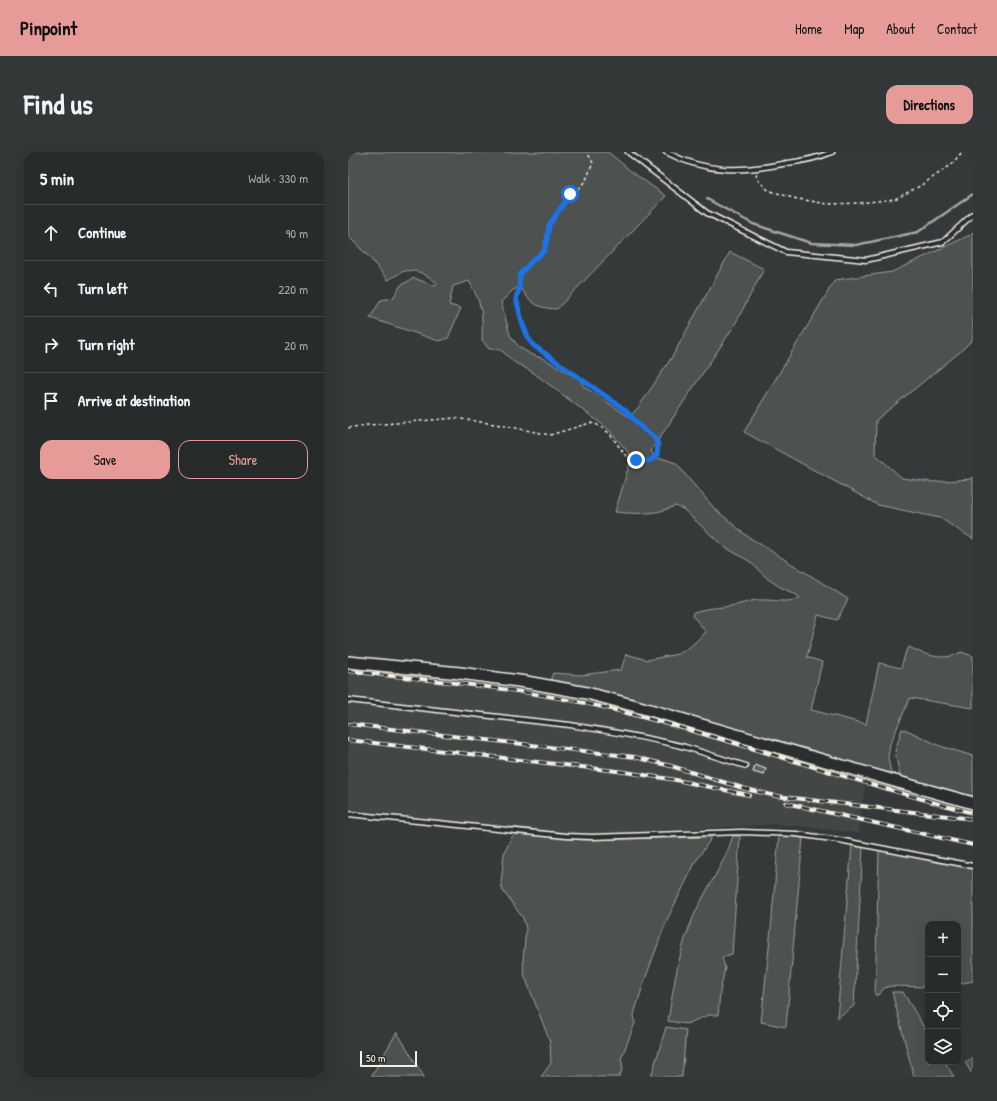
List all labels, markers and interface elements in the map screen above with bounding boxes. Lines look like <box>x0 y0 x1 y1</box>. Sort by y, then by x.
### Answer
text: Pinpoint <box>20 15 77 41</box>
text: Home <box>795 19 822 38</box>
text: Map <box>844 19 864 38</box>
text: About <box>886 19 915 38</box>
text: Contact <box>937 19 977 38</box>
text: Find us <box>24 85 93 123</box>
button: Directions <box>886 85 973 124</box>
text: 5 min <box>40 167 74 190</box>
text: Walk · 330 m <box>248 169 308 187</box>
route start <box>561 185 579 203</box>
icon: ahead <box>40 222 62 244</box>
text: Continue <box>78 222 126 243</box>
text: 90 m <box>286 224 308 242</box>
icon: left <box>40 278 62 300</box>
text: Turn left <box>78 278 128 299</box>
text: 220 m <box>278 280 308 298</box>
icon: right <box>40 334 62 356</box>
text: Turn right <box>78 334 134 355</box>
text: 20 m <box>284 336 308 354</box>
icon: arrive <box>40 390 62 412</box>
text: Arrive at destination <box>78 390 190 411</box>
button: Save <box>40 440 170 479</box>
button: Share <box>178 440 308 479</box>
route end <box>627 451 645 469</box>
map controls <box>925 921 961 1065</box>
button: + <box>925 921 961 957</box>
button: − <box>925 957 961 993</box>
button: locate <box>925 993 961 1029</box>
button: layers <box>925 1029 961 1065</box>
scale bar <box>360 1049 417 1068</box>
text: 50 m <box>366 1051 386 1065</box>

